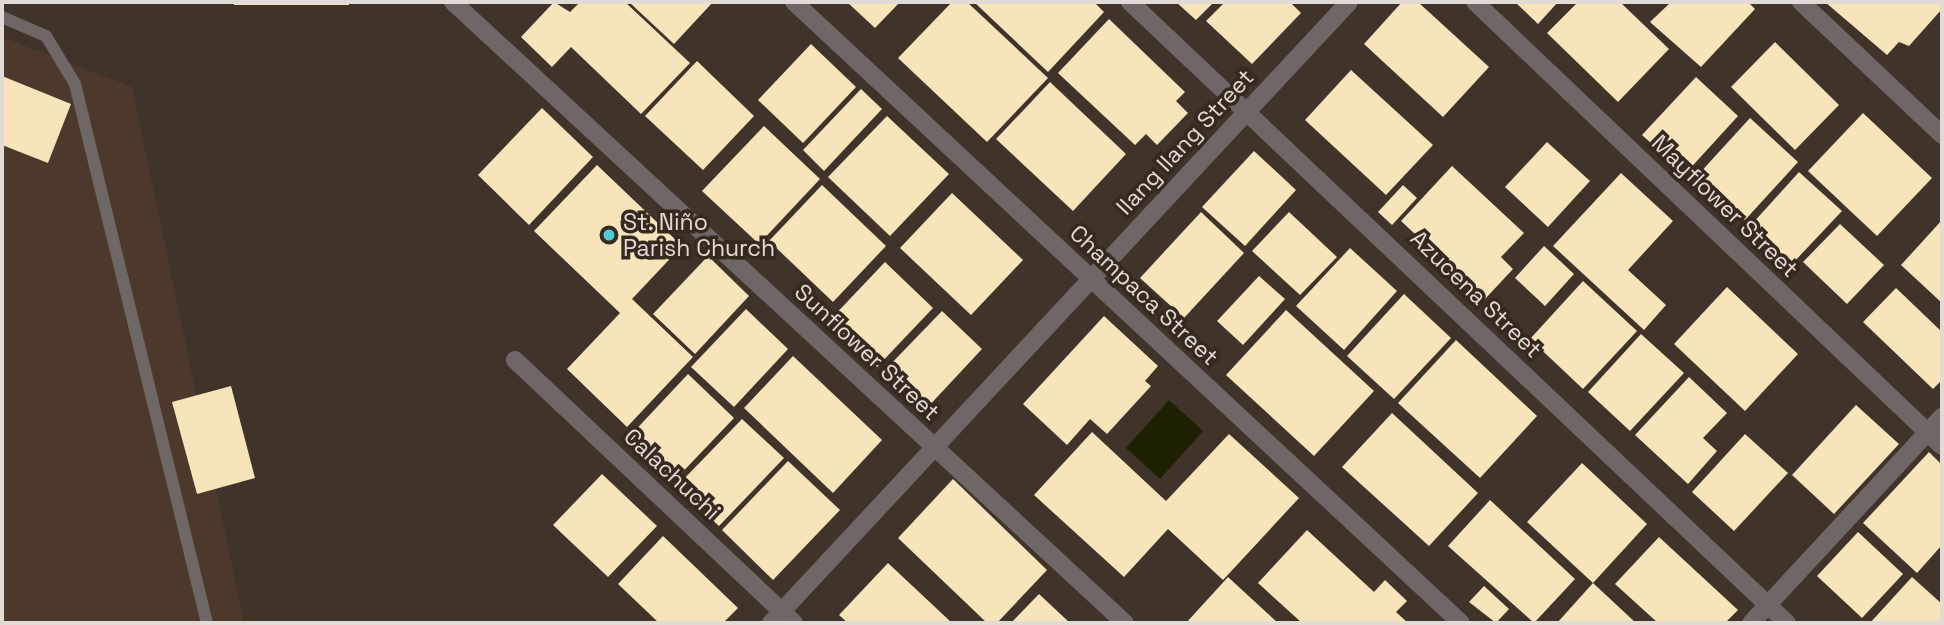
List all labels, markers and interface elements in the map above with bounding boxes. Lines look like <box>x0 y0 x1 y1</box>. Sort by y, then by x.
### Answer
street label: Ilang Ilang Street <box>1111 64 1259 220</box>
street label: Mayflower Street <box>1646 129 1804 283</box>
place label: St. Niño Parish Church <box>623 208 775 262</box>
street label: Champaca Street <box>1064 219 1224 371</box>
street label: Azucena Street <box>1405 225 1547 363</box>
marker: St. Niño Parish Church <box>601 227 617 243</box>
street label: Sunflower Street <box>789 278 945 426</box>
street label: Calachuchi <box>618 422 726 526</box>

